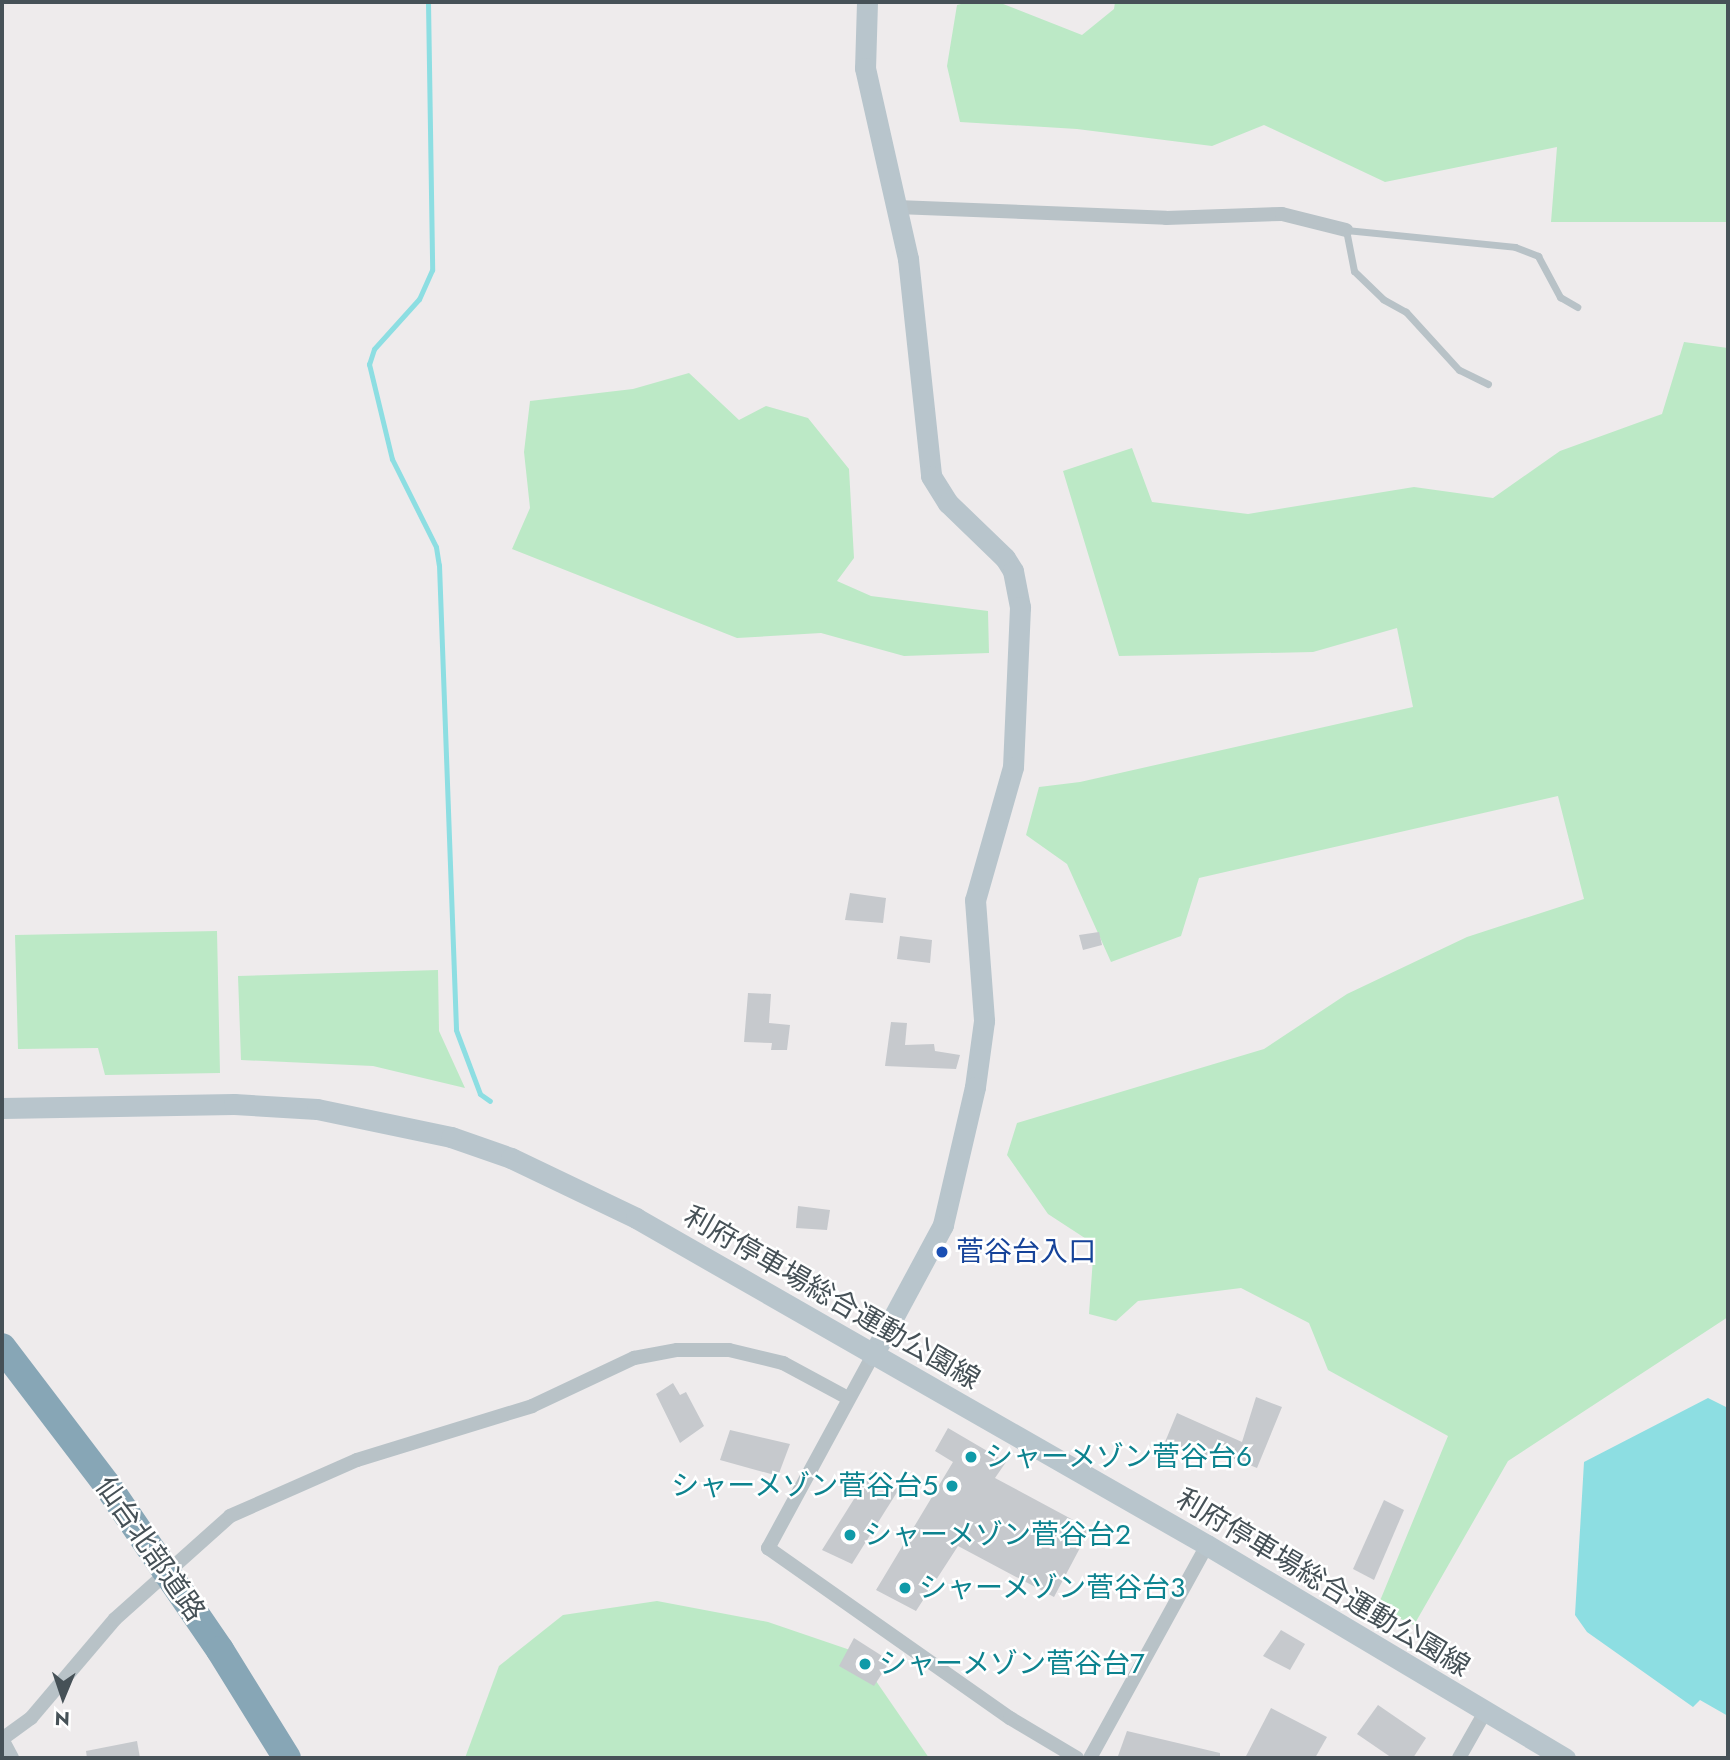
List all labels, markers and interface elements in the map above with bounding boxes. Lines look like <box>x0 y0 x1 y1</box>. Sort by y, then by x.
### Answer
street label: 利府停車場総合運動公園線 <box>678 1199 986 1397</box>
place label: 菅谷台入口 <box>956 1235 1096 1269</box>
marker: 菅谷台入口 <box>934 1244 950 1260</box>
place label: シャーメゾン菅谷台6 <box>985 1440 1253 1474</box>
marker: シャーメゾン菅谷台6 <box>963 1449 979 1465</box>
place label: シャーメゾン菅谷台5 <box>670 1469 938 1503</box>
street label: 仙台北部道路 <box>88 1471 212 1627</box>
marker: シャーメゾン菅谷台5 <box>944 1478 960 1494</box>
street label: 利府停車場総合運動公園線 <box>1170 1482 1476 1684</box>
place label: シャーメゾン菅谷台2 <box>864 1518 1132 1552</box>
marker: シャーメゾン菅谷台2 <box>842 1527 858 1543</box>
place label: シャーメゾン菅谷台3 <box>919 1571 1186 1605</box>
marker: シャーメゾン菅谷台3 <box>897 1580 913 1596</box>
place label: シャーメゾン菅谷台7 <box>879 1647 1146 1681</box>
marker: シャーメゾン菅谷台7 <box>857 1656 873 1672</box>
north arrow <box>28 1662 98 1732</box>
text: N <box>54 1705 70 1732</box>

